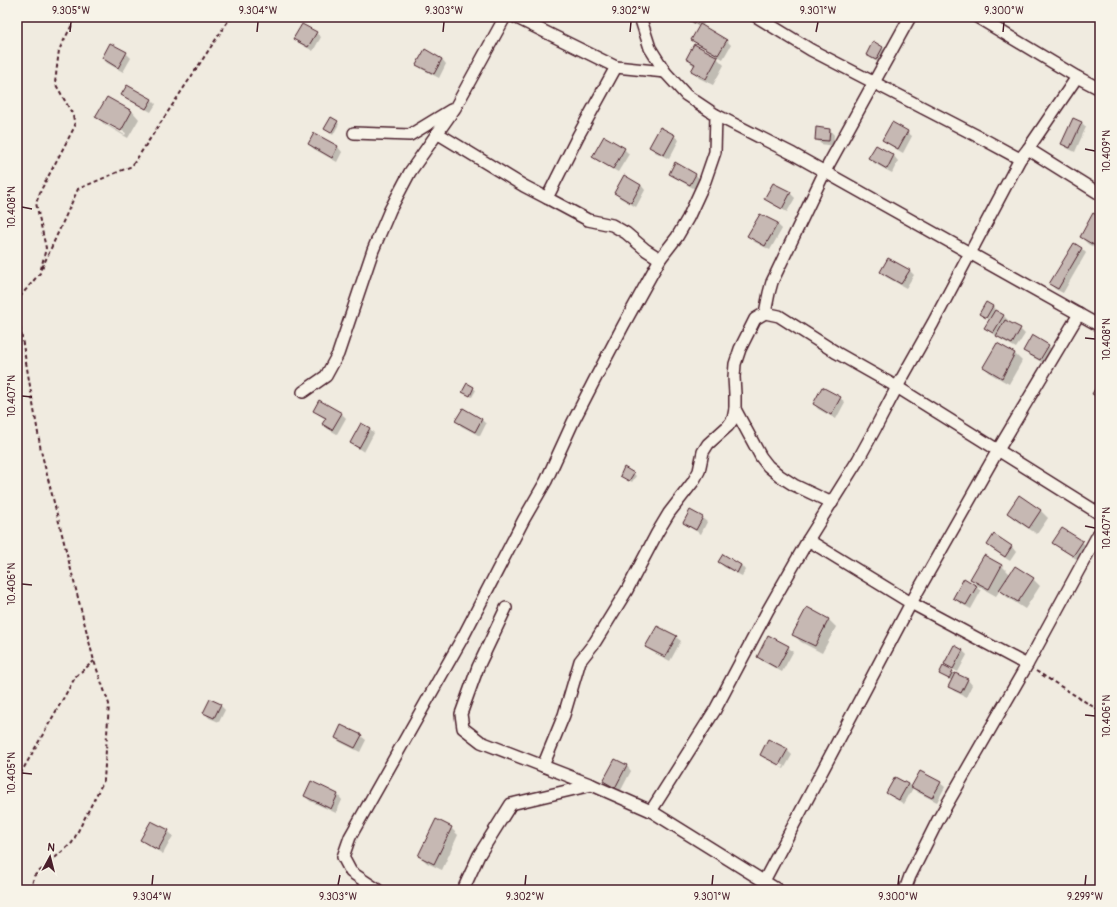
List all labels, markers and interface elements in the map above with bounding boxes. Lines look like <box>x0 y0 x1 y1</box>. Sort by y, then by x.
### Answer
text: 9.305°W <box>52 5 91 17</box>
text: 9.304°W <box>239 5 278 17</box>
text: 9.303°W <box>425 5 464 17</box>
text: 9.302°W <box>612 5 651 17</box>
text: 9.301°W <box>800 5 837 17</box>
text: 9.300°W <box>984 5 1024 17</box>
text: 10.409°N <box>1101 130 1113 172</box>
text: 10.408°N <box>6 186 18 228</box>
text: 10.408°N <box>1101 318 1113 360</box>
text: 10.407°N <box>6 375 18 417</box>
text: 10.407°N <box>1101 507 1113 549</box>
text: 10.406°N <box>6 563 18 605</box>
text: 10.406°N <box>1101 695 1113 737</box>
text: 10.405°N <box>6 752 18 794</box>
north arrow <box>30 837 70 877</box>
text: N <box>47 841 56 855</box>
text: 9.304°W <box>133 891 172 903</box>
text: 9.303°W <box>319 891 358 903</box>
text: 9.302°W <box>506 891 545 903</box>
text: 9.301°W <box>694 891 731 903</box>
text: 9.300°W <box>878 891 918 903</box>
text: 9.299°W <box>1067 891 1104 903</box>

